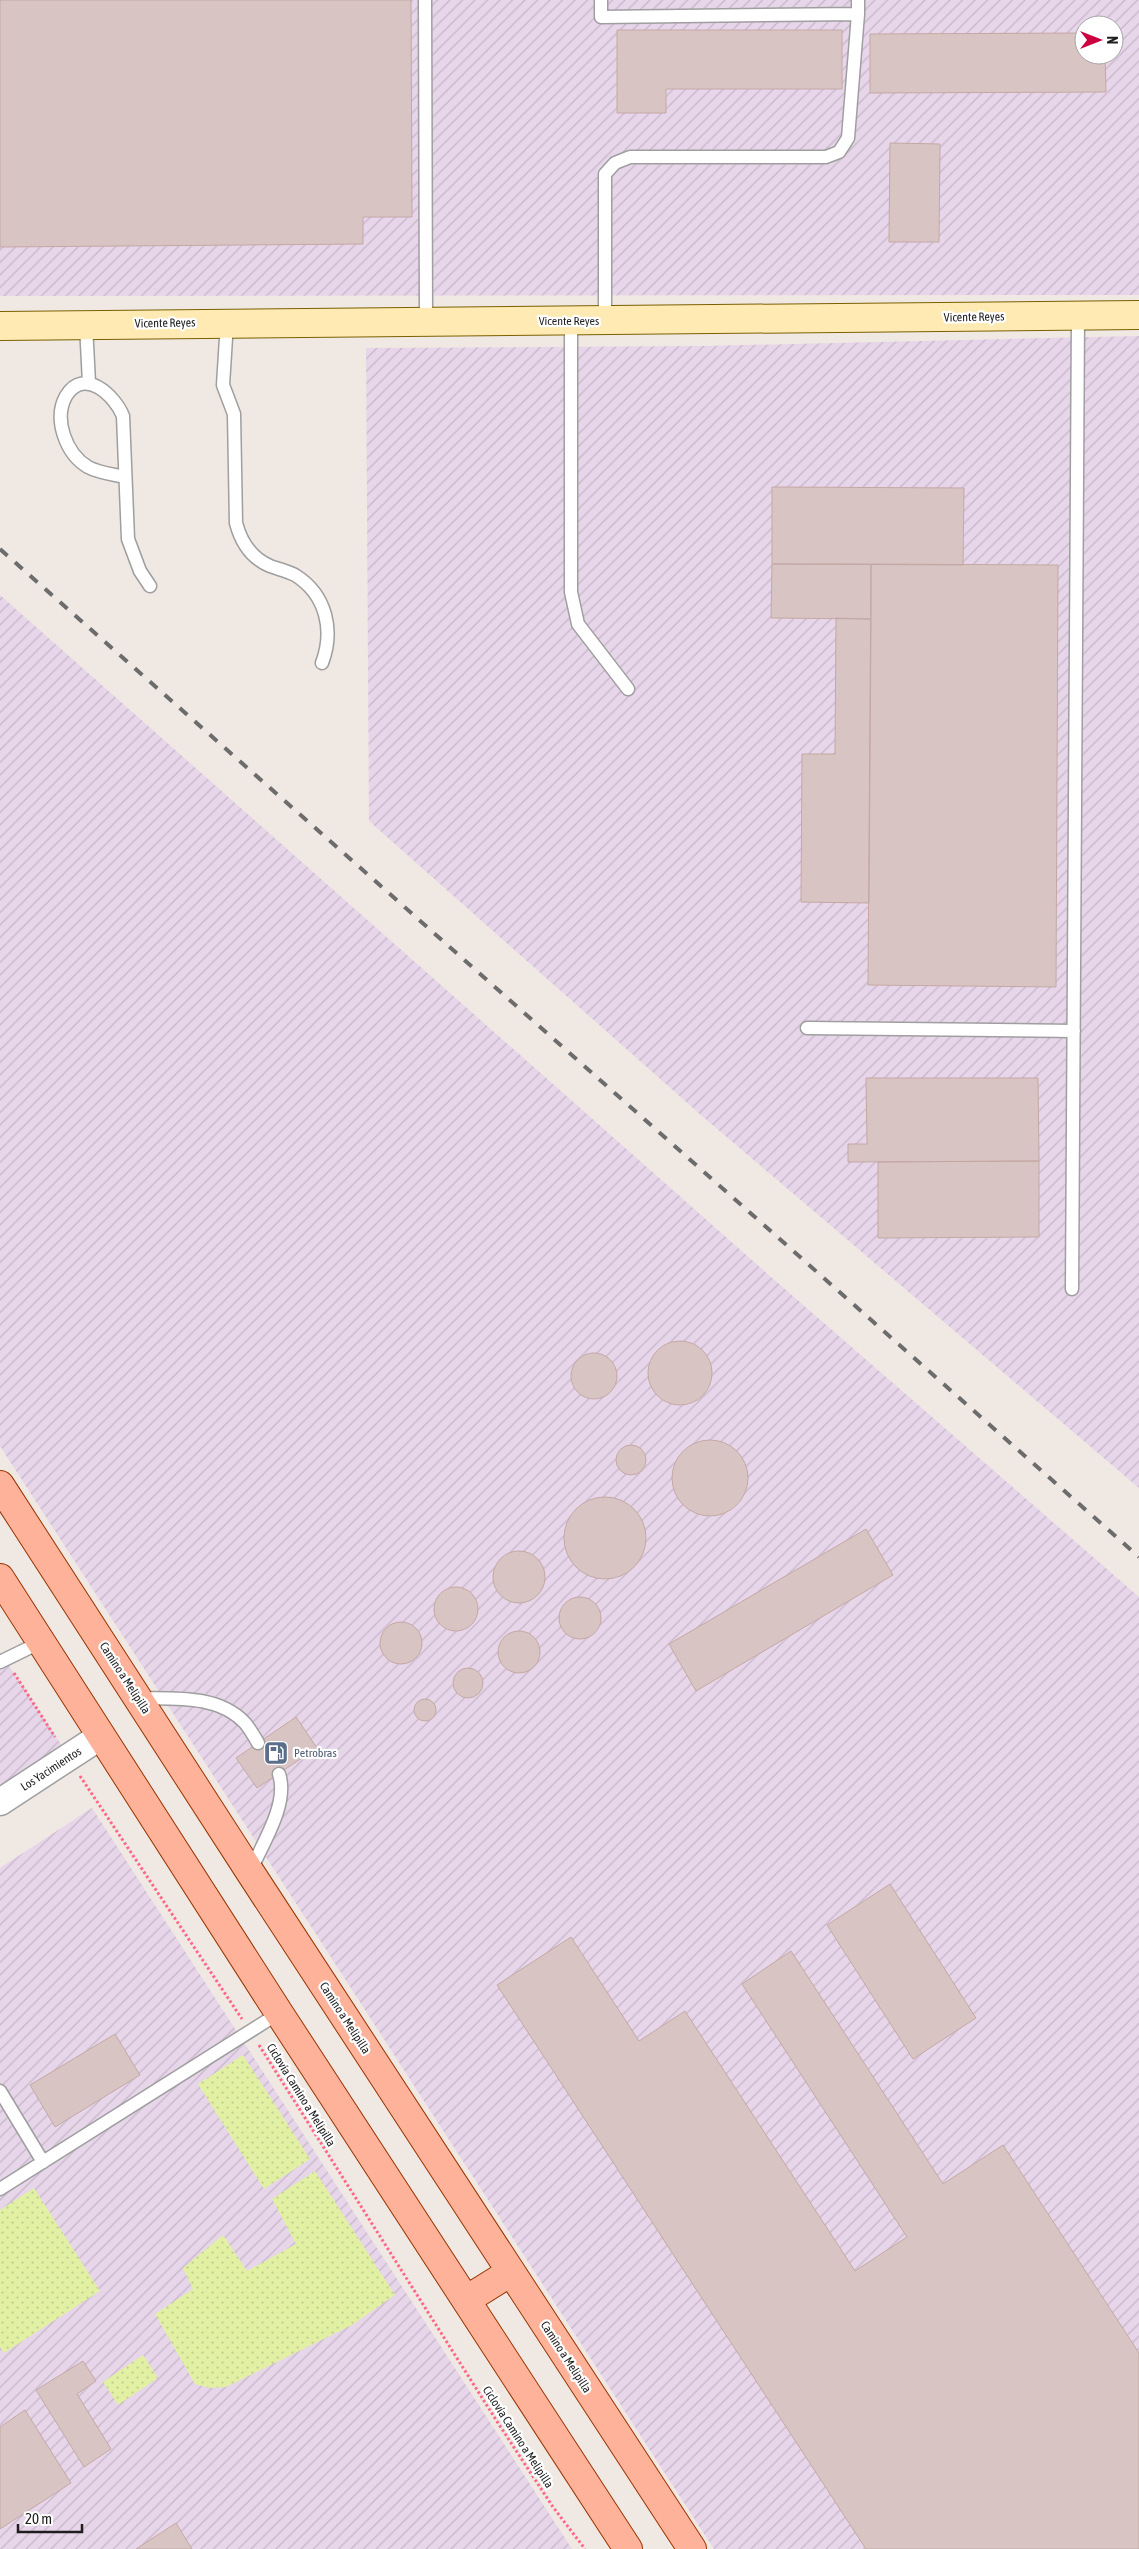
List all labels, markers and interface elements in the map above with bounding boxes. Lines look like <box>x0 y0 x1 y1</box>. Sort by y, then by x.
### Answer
north arrow <box>1074 15 1124 65</box>
text: N <box>1104 36 1120 44</box>
street label: Vicente Reyes <box>944 309 1004 325</box>
street label: Vicente Reyes <box>539 314 599 328</box>
street label: Vicente Reyes <box>135 315 195 331</box>
street label: Camino a Melipilla <box>97 1640 153 1716</box>
fuel station icon: Petrobras <box>263 1740 289 1766</box>
street label: Los Yacimientos <box>18 1744 84 1794</box>
place label: Petrobras <box>294 1746 337 1760</box>
street label: Camino a Melipilla <box>317 1980 373 2056</box>
street label: Ciclovía Camino a Melipilla <box>264 2041 338 2149</box>
street label: Camino a Melipilla <box>538 2319 594 2395</box>
street label: Ciclovía Camino a Melipilla <box>480 2383 556 2491</box>
scale bar <box>18 2502 81 2534</box>
text: 20 m <box>25 2510 52 2527</box>

